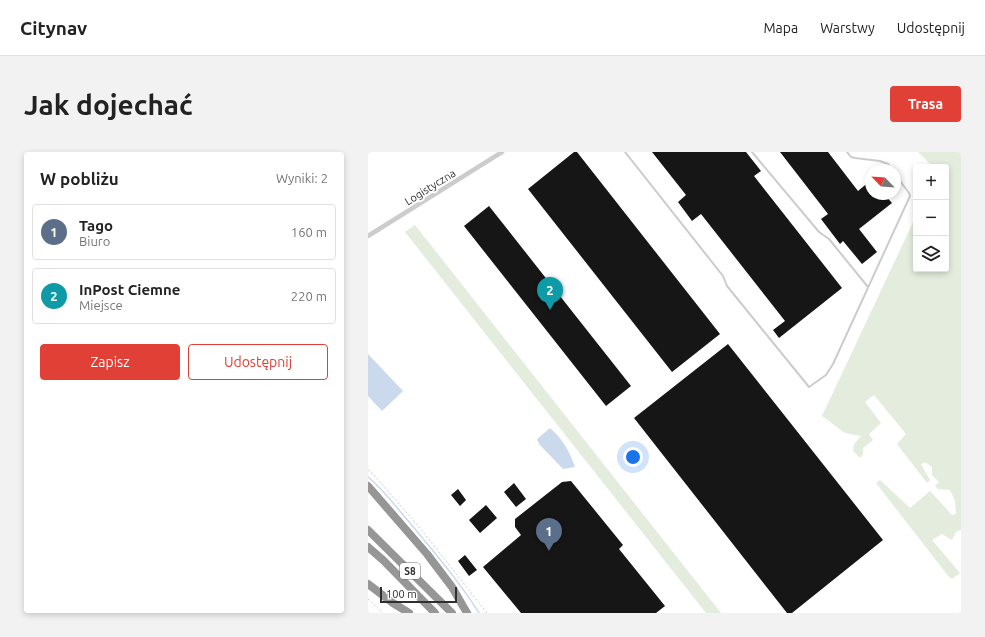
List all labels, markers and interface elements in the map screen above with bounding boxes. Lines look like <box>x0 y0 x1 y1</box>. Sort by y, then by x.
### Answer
text: Citynav <box>20 17 87 39</box>
text: Mapa <box>763 20 798 36</box>
text: Warstwy <box>820 20 875 36</box>
text: Udostępnij <box>897 20 965 36</box>
button: Trasa <box>890 86 961 122</box>
text: Jak dojechać <box>24 89 193 120</box>
north arrow <box>865 164 901 200</box>
map controls <box>913 164 949 272</box>
button: + <box>913 164 949 200</box>
street label: Logistyczna <box>402 167 458 207</box>
text: W pobliżu <box>40 169 119 188</box>
text: Wyniki: 2 <box>276 171 328 185</box>
button: − <box>913 200 949 236</box>
text: Tago <box>79 217 113 234</box>
text: 1 <box>50 225 58 239</box>
text: 160 m <box>291 225 327 239</box>
text: Biuro <box>79 234 110 248</box>
button: layers <box>913 236 949 272</box>
pin: 2 <box>537 277 563 310</box>
text: InPost Ciemne <box>79 281 180 298</box>
text: 2 <box>50 289 58 303</box>
text: 220 m <box>291 289 327 303</box>
text: Miejsce <box>79 298 123 312</box>
button: Zapisz <box>40 344 180 380</box>
button: Udostępnij <box>188 344 328 380</box>
your location <box>623 447 643 467</box>
pin: 1 <box>536 518 562 551</box>
road number: S8 <box>400 563 420 579</box>
scale bar <box>380 585 457 604</box>
text: 100 m <box>386 588 417 600</box>

